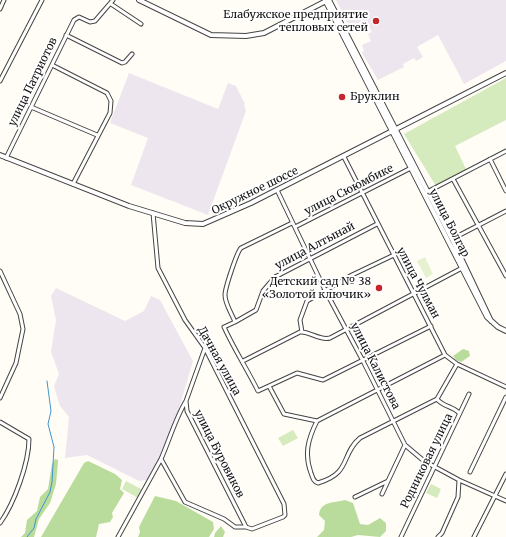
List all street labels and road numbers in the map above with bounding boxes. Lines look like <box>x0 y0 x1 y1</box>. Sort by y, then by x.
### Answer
street label: улица Патриотов <box>6 35 60 129</box>
street label: улица Сююмбике <box>302 162 396 218</box>
street label: Окружное шоссе <box>210 164 300 218</box>
street label: улица Болгар <box>426 187 472 259</box>
street label: улица Алтынай <box>273 219 357 273</box>
street label: улица Чулман <box>394 245 442 321</box>
street label: улица Калистова <box>347 321 403 411</box>
street label: Дачная улица <box>195 324 243 398</box>
street label: улица Буровиков <box>191 408 247 500</box>
street label: Родниковая улица <box>398 412 456 510</box>

